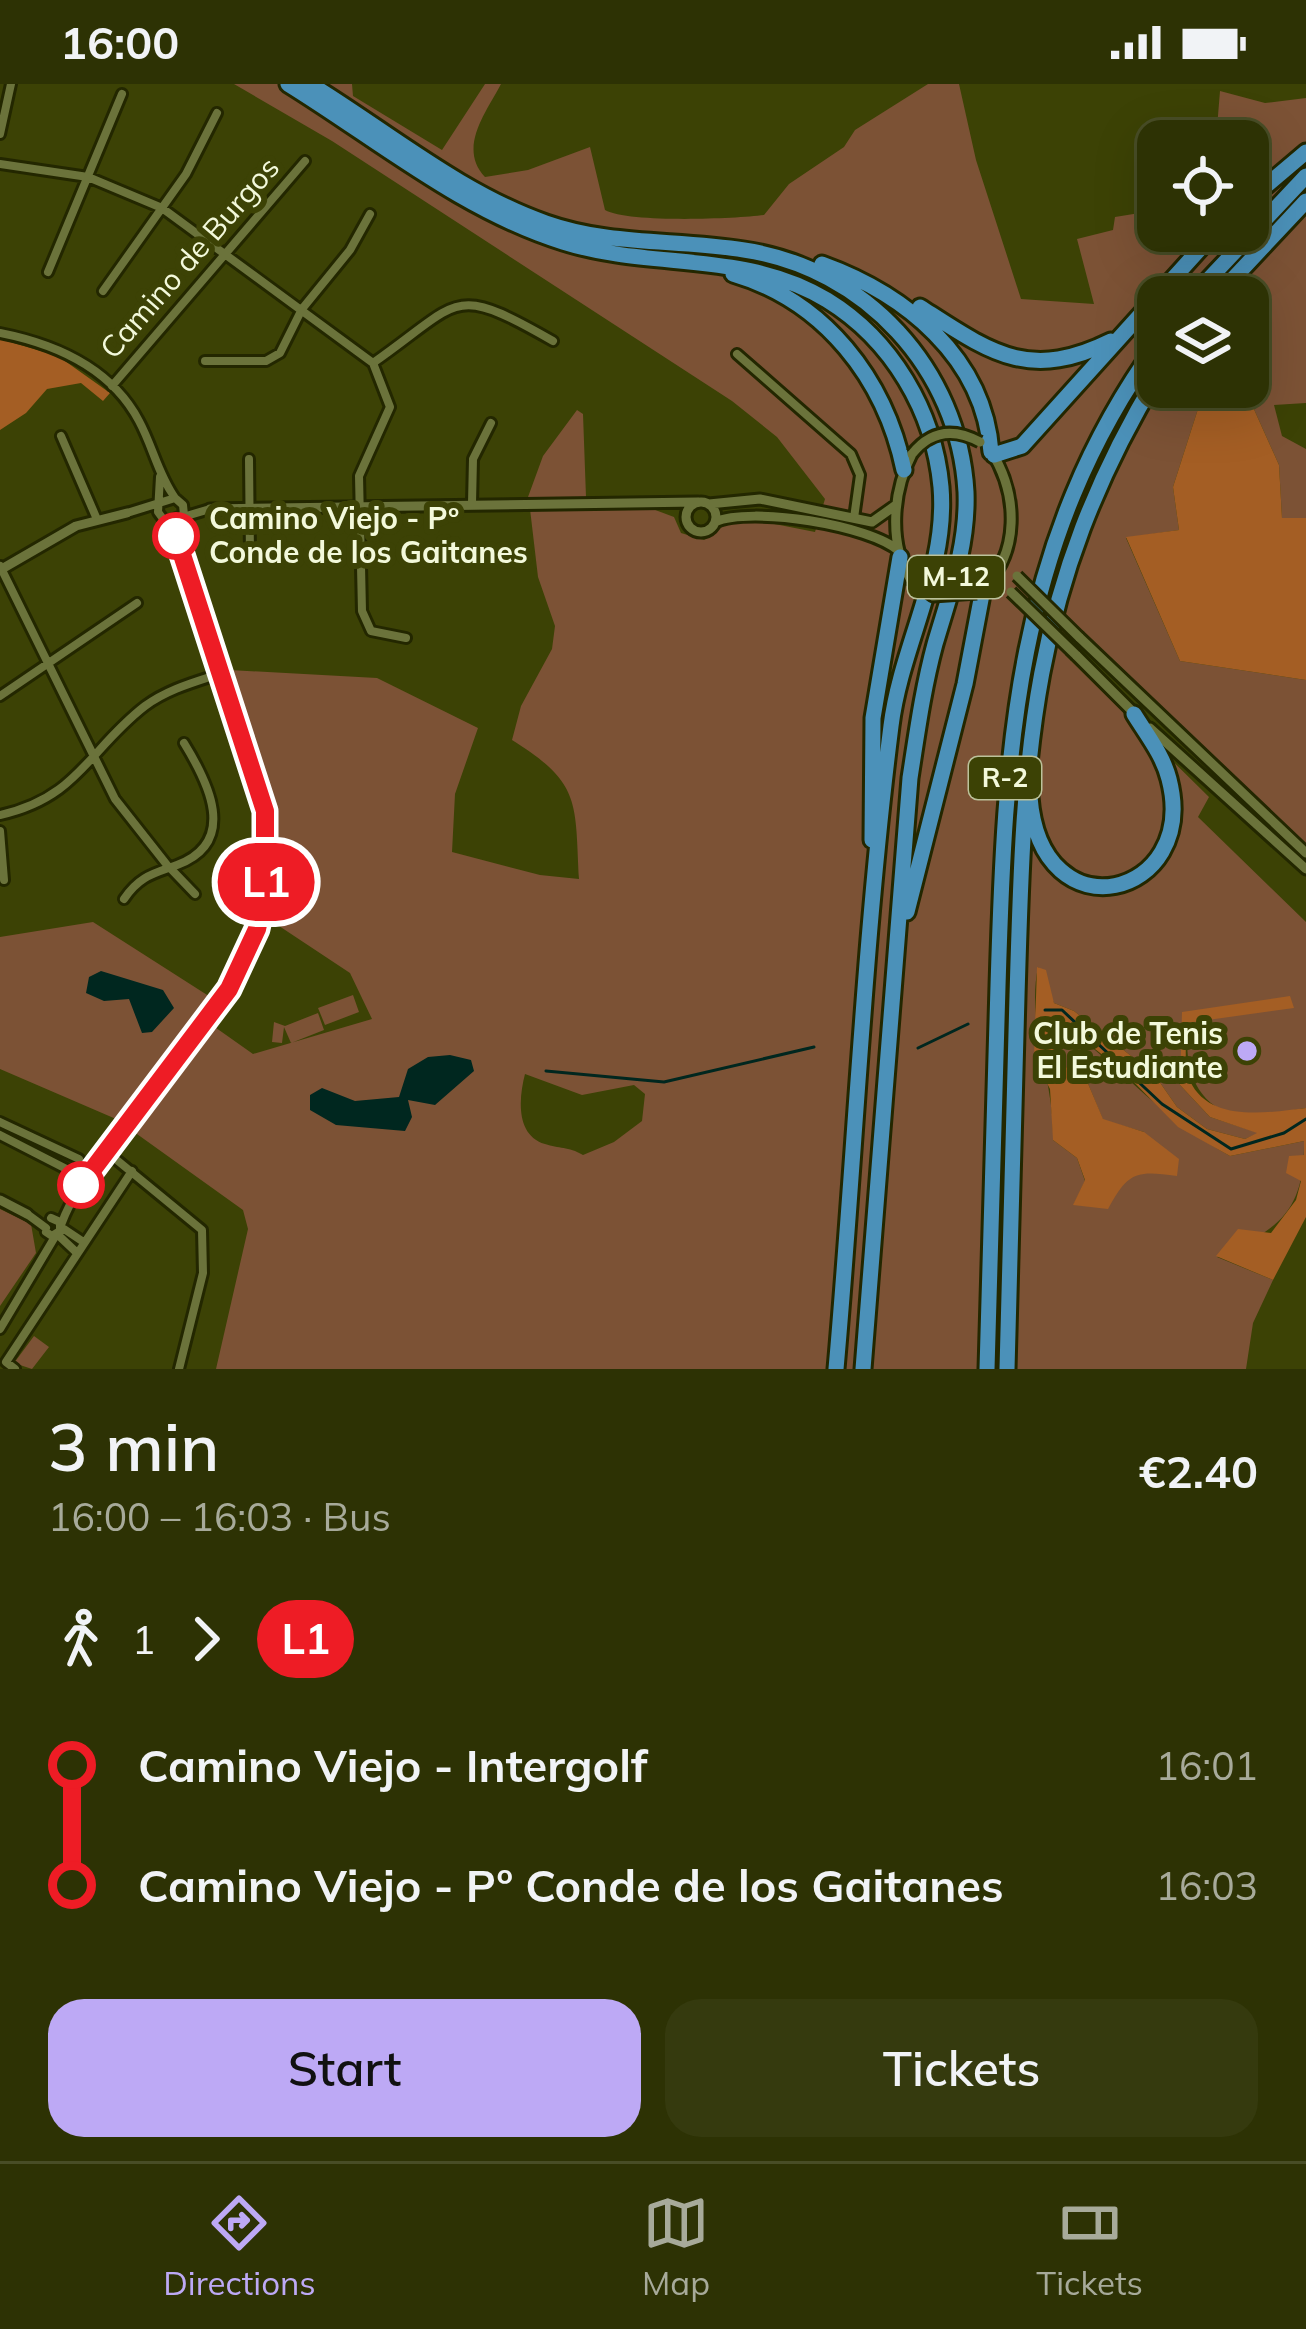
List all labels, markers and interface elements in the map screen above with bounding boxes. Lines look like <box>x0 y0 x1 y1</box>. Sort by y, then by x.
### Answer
text: 16:00 <box>60 14 179 70</box>
map controls <box>1137 120 1269 408</box>
button: locate <box>1137 120 1269 252</box>
street label: Camino de Burgos <box>91 149 287 366</box>
button: layers <box>1137 276 1269 408</box>
place label: Camino Viejo - Pº Conde de los Gaitanes <box>209 499 528 571</box>
marker: Camino Viejo - Pº Conde de los Gaitanes <box>154 514 198 558</box>
road number: M-12 <box>908 556 1004 598</box>
road number: R-2 <box>969 757 1041 799</box>
line badge: L1 <box>212 843 320 921</box>
text: L1 <box>242 855 290 908</box>
place label: Club de Tenis El Estudiante <box>1033 1014 1223 1086</box>
marker: Club de Tenis El Estudiante <box>1234 1038 1260 1064</box>
unlabelled marker <box>59 1163 103 1207</box>
text: 3 min <box>48 1405 219 1488</box>
text: €2.40 <box>1139 1443 1258 1499</box>
text: 16:00 – 16:03 · Bus <box>48 1492 391 1541</box>
icon: walk <box>48 1606 114 1672</box>
icon: forward <box>173 1606 239 1672</box>
text: L1 <box>281 1612 330 1665</box>
text: 1 <box>132 1615 155 1664</box>
text: Camino Viejo - Intergolf <box>138 1737 648 1793</box>
text: 16:01 <box>1156 1741 1258 1790</box>
text: Camino Viejo - Pº Conde de los Gaitanes <box>138 1857 1004 1913</box>
text: 16:03 <box>1156 1861 1258 1910</box>
button: Start <box>48 1999 641 2137</box>
button: Tickets <box>665 1999 1258 2137</box>
tab: Directions <box>163 2190 316 2303</box>
tab: Map <box>642 2190 710 2303</box>
tab: Tickets <box>1036 2190 1143 2303</box>

